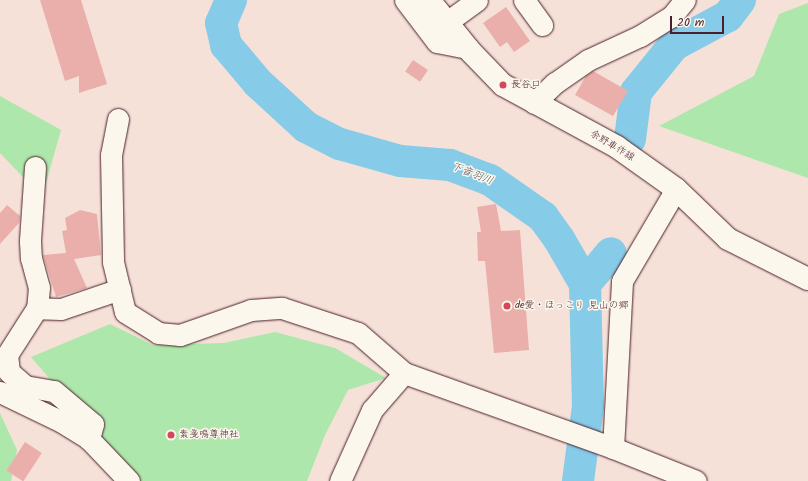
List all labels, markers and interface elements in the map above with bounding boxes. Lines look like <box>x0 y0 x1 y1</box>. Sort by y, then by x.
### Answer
scale bar <box>672 8 726 34</box>
text: 20 m <box>677 13 704 32</box>
place label: 長谷口 <box>511 79 541 91</box>
marker: 長谷口 <box>498 80 508 90</box>
street label: 余野車作線 <box>587 128 637 164</box>
water label: 下音羽川 <box>449 160 495 188</box>
place label: de愛・ほっこり 見山の郷 <box>515 300 628 312</box>
marker: de愛・ほっこり 見山の郷 <box>502 301 512 311</box>
place label: 素戔嗚尊神社 <box>179 429 239 441</box>
marker: 素戔嗚尊神社 <box>166 430 176 440</box>

